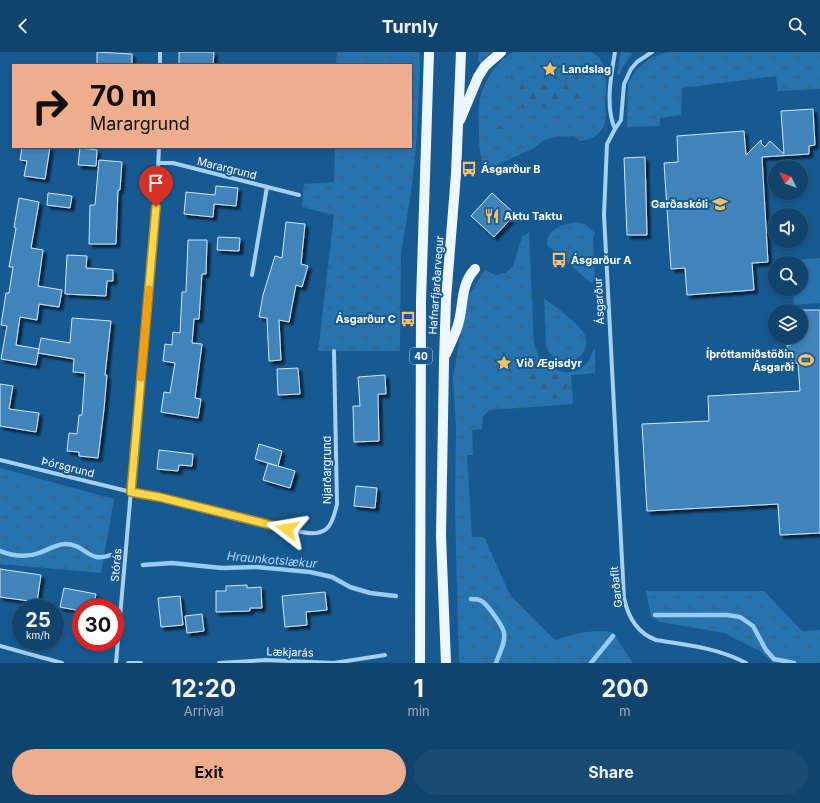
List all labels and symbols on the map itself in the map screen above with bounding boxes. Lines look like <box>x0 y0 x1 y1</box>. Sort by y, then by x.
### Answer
place icon: Landslag <box>541 60 559 78</box>
place label: Landslag <box>562 62 611 76</box>
street label: Marargrund <box>196 154 258 182</box>
bus stop icon: Ásgarður B <box>460 160 478 178</box>
north arrow <box>768 160 808 200</box>
place label: Ásgarður B <box>481 162 541 176</box>
pin <box>139 166 173 207</box>
school or university icon: Garðaskóli <box>711 195 729 213</box>
place label: Garðaskóli <box>651 197 708 211</box>
restaurant icon: Aktu Taktu <box>483 207 501 225</box>
place label: Aktu Taktu <box>504 209 562 223</box>
street label: Hafnarfjarðarvegur <box>426 235 446 335</box>
bus stop icon: Ásgarður A <box>550 251 568 269</box>
place label: Ásgarður A <box>571 253 632 267</box>
street label: Ásgarður <box>591 277 607 325</box>
bus stop icon: Ásgarður C <box>399 310 417 328</box>
place label: Ásgarður C <box>336 312 396 326</box>
place label: Íþróttamiðstöðin Ásgarði <box>706 347 794 374</box>
road number: 40 <box>410 348 432 364</box>
sports icon: Íþróttamiðstöðin Ásgarði <box>797 351 815 369</box>
place icon: Við Ægisdyr <box>495 354 513 372</box>
place label: Við Ægisdyr <box>516 356 582 370</box>
street label: Njarðargrund <box>320 436 334 504</box>
street label: Þórsgrund <box>40 454 96 480</box>
position arrow <box>266 508 308 550</box>
street label: Stórás <box>108 548 124 582</box>
water label: Hraunkotslækur <box>226 548 318 571</box>
street label: Garðafit <box>607 565 625 608</box>
speed limit sign: 30 <box>72 599 124 651</box>
street label: Lækjarás <box>266 644 314 660</box>

